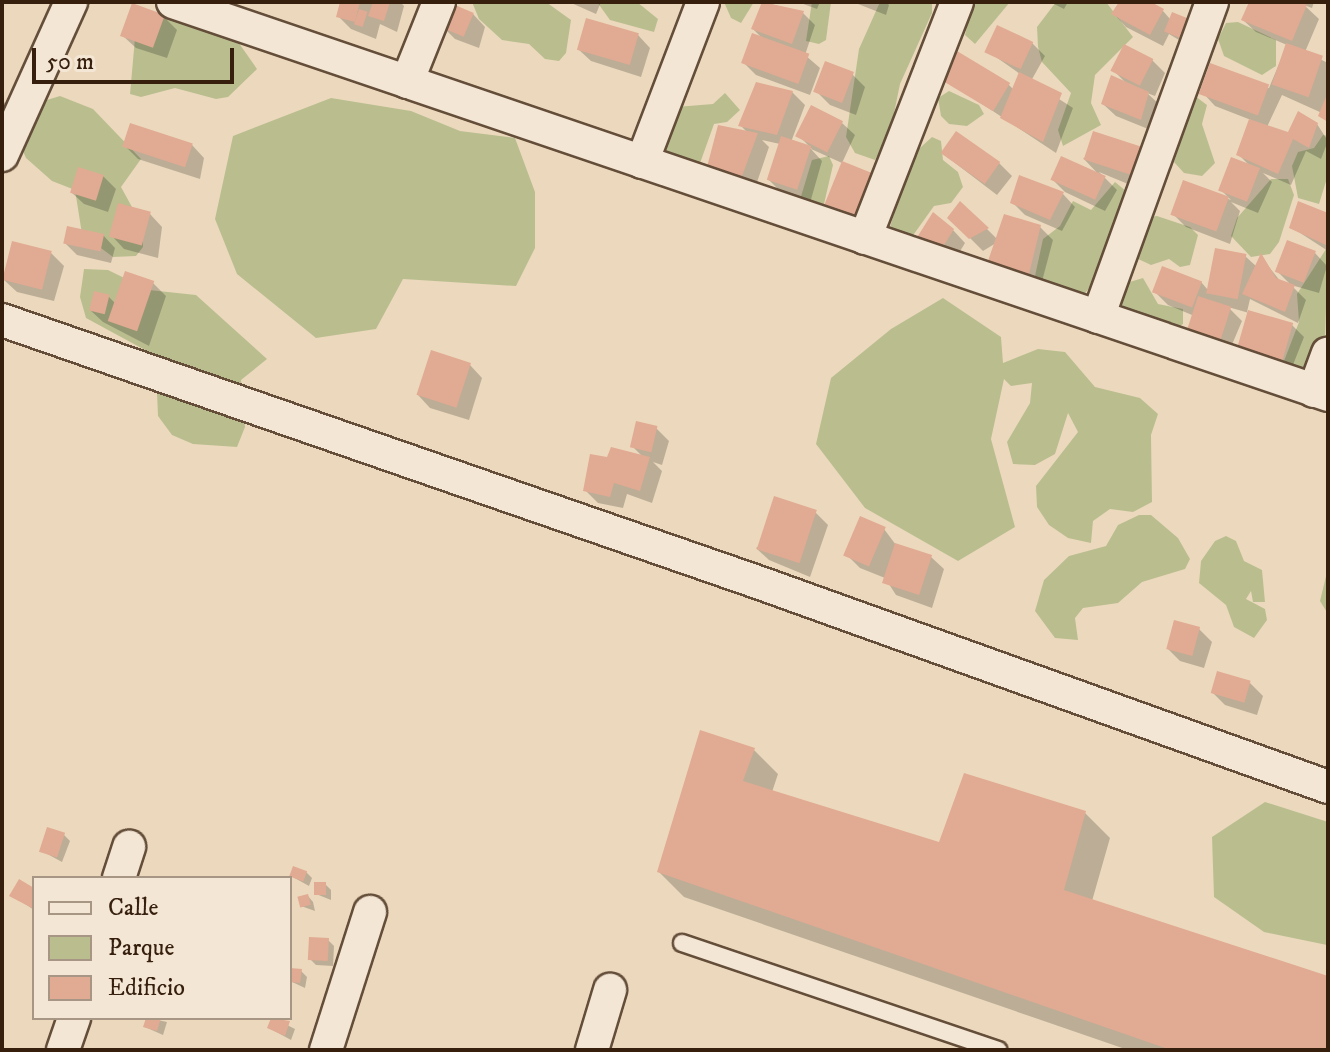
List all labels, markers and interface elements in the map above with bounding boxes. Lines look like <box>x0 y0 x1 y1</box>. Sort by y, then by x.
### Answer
scale bar <box>36 32 238 82</box>
text: 50 m <box>46 47 94 77</box>
legend <box>32 876 292 1020</box>
text: Calle <box>108 893 158 923</box>
text: Parque <box>108 933 174 963</box>
text: Edificio <box>108 973 185 1003</box>

